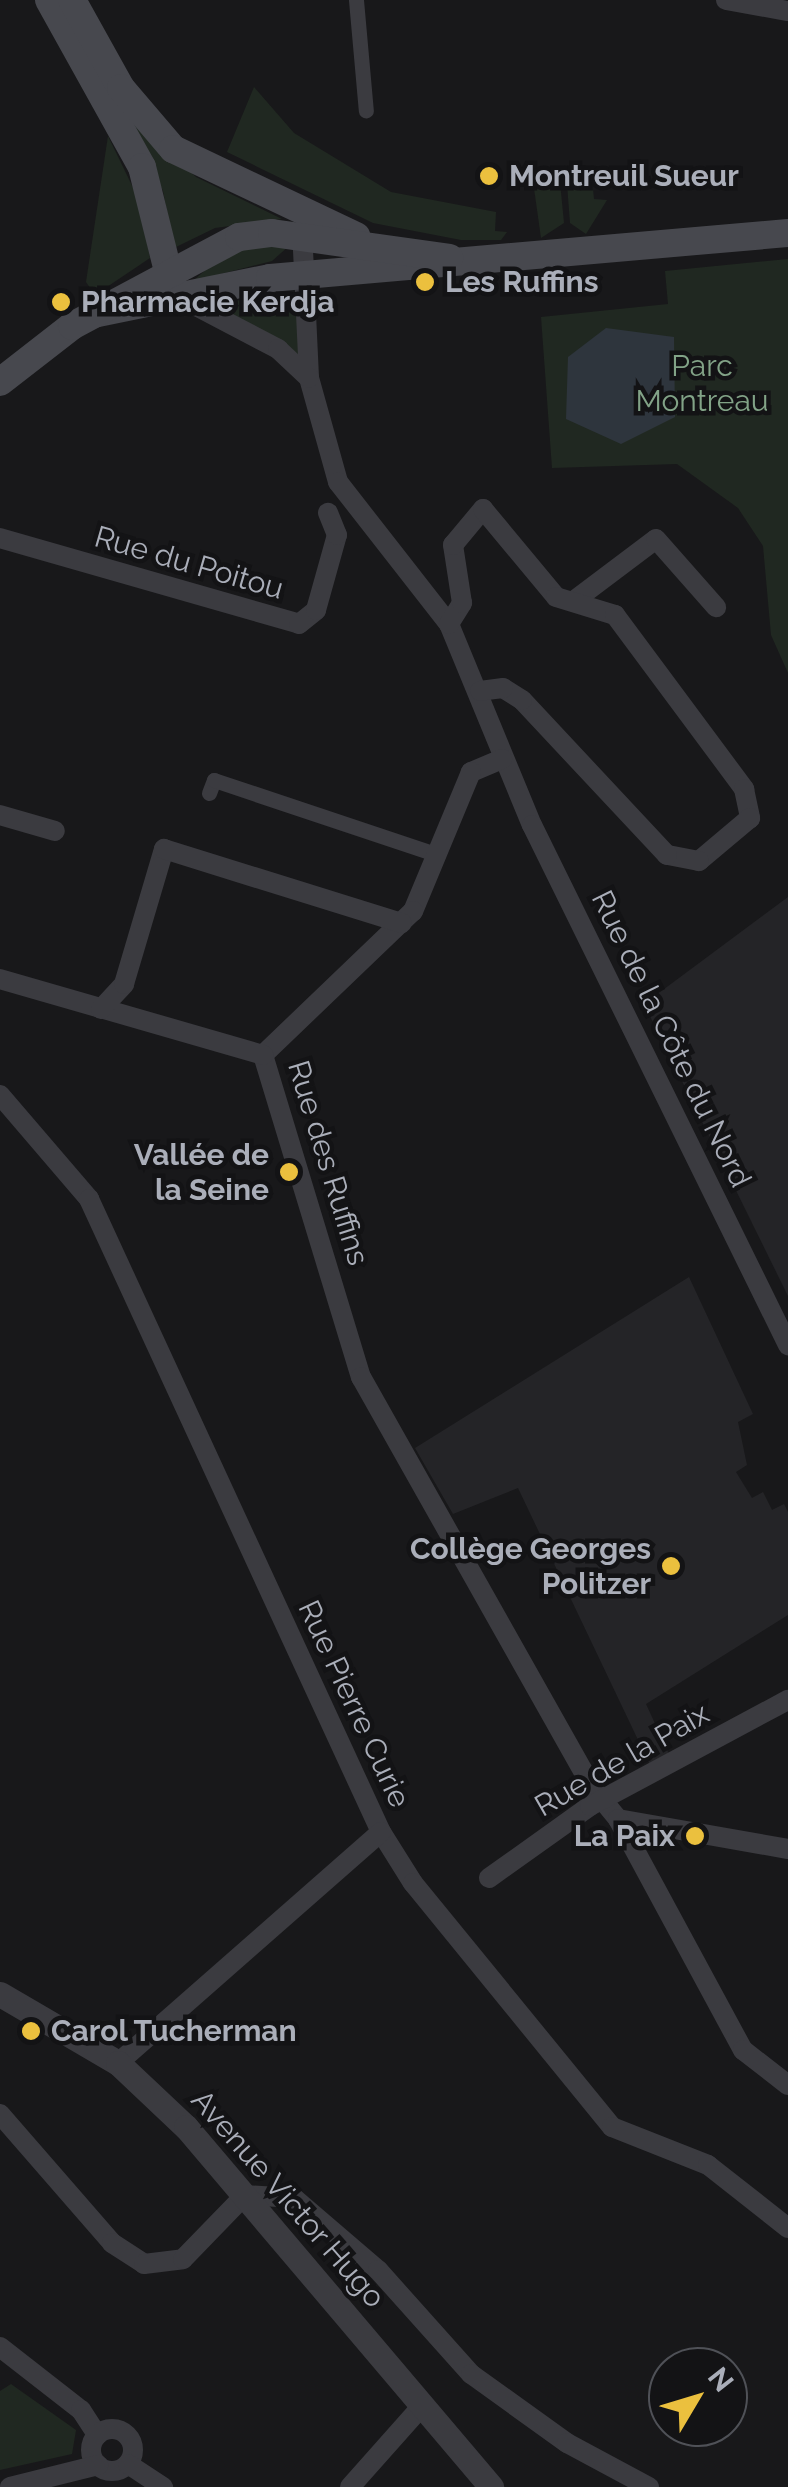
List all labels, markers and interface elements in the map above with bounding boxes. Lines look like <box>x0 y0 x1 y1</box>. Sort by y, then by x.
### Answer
place label: Montreuil Sueur <box>509 158 740 194</box>
marker: Montreuil Sueur <box>478 165 500 187</box>
place label: Les Ruffins <box>445 264 599 300</box>
marker: Les Ruffins <box>414 271 436 293</box>
place label: Pharmacie Kerdja <box>81 284 334 320</box>
marker: Pharmacie Kerdja <box>50 291 72 313</box>
park label: Parc Montreau <box>635 348 769 418</box>
street label: Rue du Poitou <box>90 519 288 607</box>
street label: Rue de la Côte du Nord <box>583 885 759 1193</box>
street label: Rue des Ruffins <box>280 1056 376 1270</box>
place label: Vallée de la Seine <box>134 1137 269 1208</box>
marker: Vallée de la Seine <box>278 1161 300 1183</box>
place label: Collège Georges Politzer <box>410 1531 651 1602</box>
marker: Collège Georges Politzer <box>660 1555 682 1577</box>
street label: Rue Pierre Curie <box>290 1595 418 1813</box>
street label: Rue de la Paix <box>529 1696 715 1824</box>
place label: La Paix <box>574 1818 675 1854</box>
marker: La Paix <box>684 1825 706 1847</box>
place label: Carol Tucherman <box>51 2013 298 2049</box>
marker: Carol Tucherman <box>20 2020 42 2042</box>
street label: Avenue Victor Hugo <box>183 2082 393 2316</box>
north arrow <box>648 2347 748 2447</box>
text: N <box>701 2361 740 2398</box>

